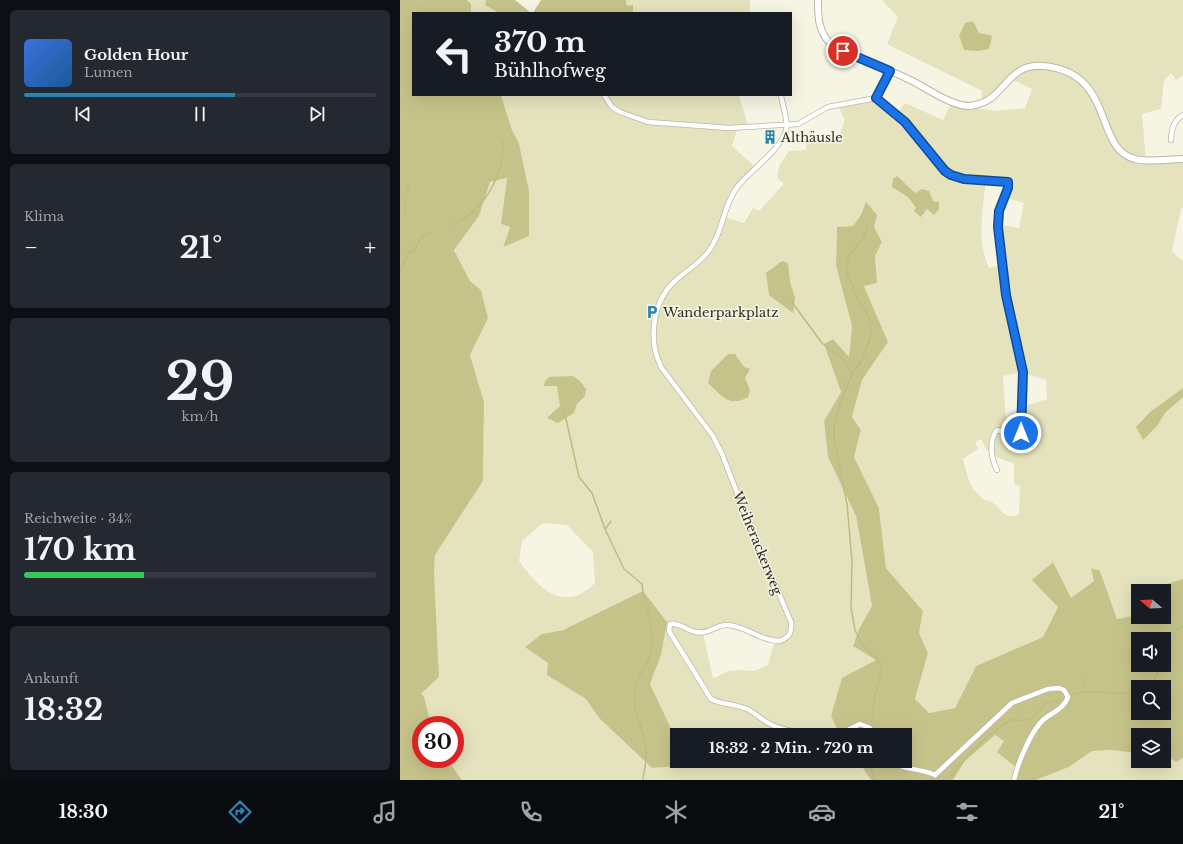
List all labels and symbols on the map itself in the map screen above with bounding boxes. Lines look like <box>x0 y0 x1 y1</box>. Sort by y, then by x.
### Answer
pin <box>826 34 860 68</box>
building icon: Althäusle <box>762 129 778 145</box>
place label: Althäusle <box>780 129 843 146</box>
parking icon: Wanderparkplatz <box>644 304 660 320</box>
place label: Wanderparkplatz <box>662 304 778 321</box>
position arrow <box>1000 412 1042 454</box>
street label: Weiherackerweg <box>729 488 786 598</box>
north arrow <box>1131 584 1171 624</box>
speed limit sign: 30 <box>412 716 464 768</box>

